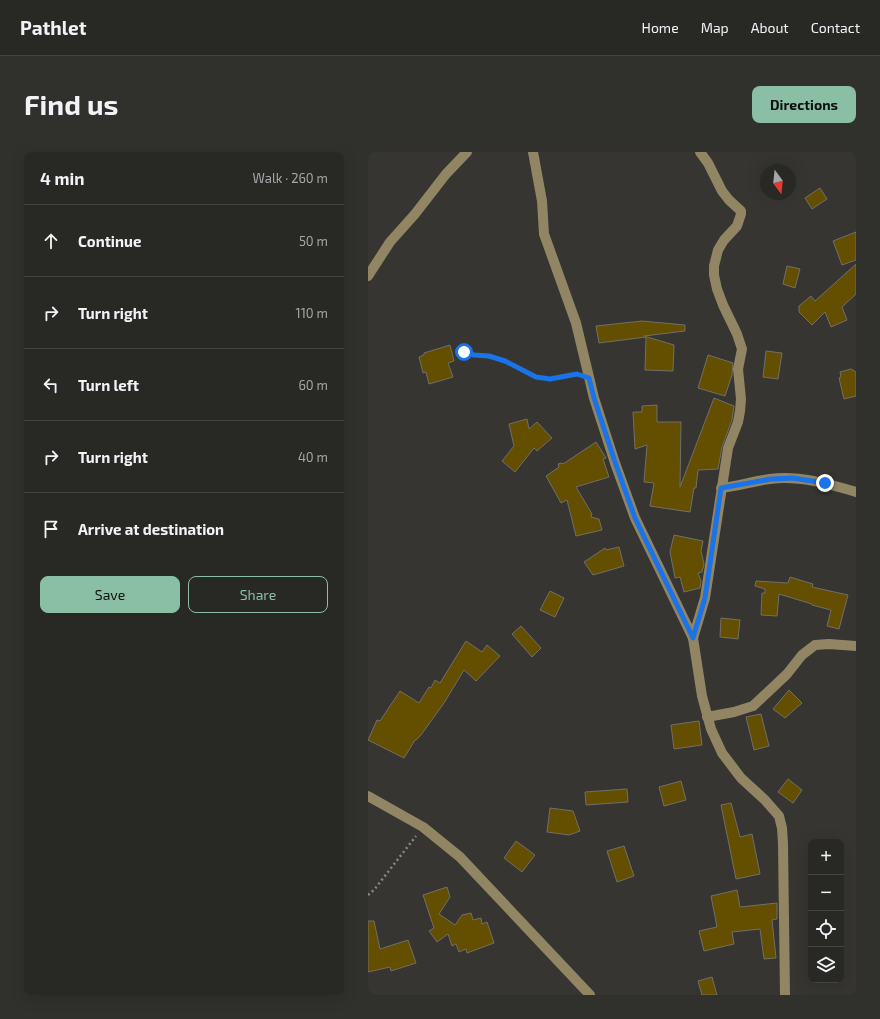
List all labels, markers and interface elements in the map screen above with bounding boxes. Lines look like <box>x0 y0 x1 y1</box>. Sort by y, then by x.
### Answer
text: Pathlet <box>20 16 86 39</box>
text: Home <box>642 19 679 36</box>
text: Map <box>701 19 729 36</box>
text: About <box>751 19 789 36</box>
text: Contact <box>811 19 860 36</box>
button: Directions <box>752 86 856 123</box>
text: Find us <box>24 87 118 121</box>
north arrow <box>760 164 796 200</box>
text: 4 min <box>40 168 84 188</box>
text: Walk · 260 m <box>253 170 328 186</box>
icon: ahead <box>40 230 62 252</box>
text: Continue <box>78 232 141 250</box>
text: 50 m <box>299 233 328 249</box>
icon: right <box>40 302 62 324</box>
text: Turn right <box>78 304 148 322</box>
text: 110 m <box>296 305 328 321</box>
route start <box>455 343 473 361</box>
icon: left <box>40 374 62 396</box>
text: Turn left <box>78 376 139 394</box>
text: 60 m <box>298 377 328 393</box>
icon: right <box>40 446 62 468</box>
text: Turn right <box>78 448 148 466</box>
text: 40 m <box>298 449 328 465</box>
route end <box>816 474 834 492</box>
icon: arrive <box>40 518 62 540</box>
text: Arrive at destination <box>78 520 224 538</box>
button: Save <box>40 576 180 613</box>
button: Share <box>188 576 328 613</box>
map controls <box>808 839 844 983</box>
button: + <box>808 839 844 875</box>
button: − <box>808 875 844 911</box>
button: locate <box>808 911 844 947</box>
button: layers <box>808 947 844 983</box>

